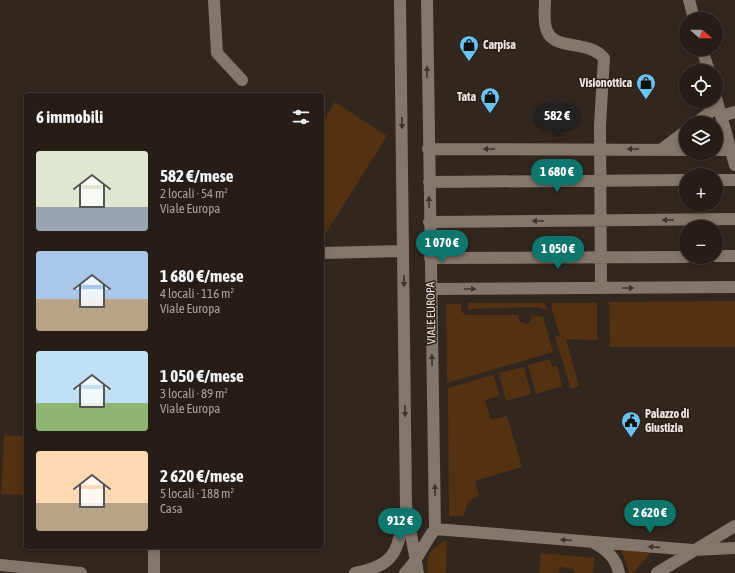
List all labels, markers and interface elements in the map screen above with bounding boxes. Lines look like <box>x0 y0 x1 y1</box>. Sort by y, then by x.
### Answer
north arrow <box>679 12 723 56</box>
map controls <box>679 12 723 264</box>
shop icon: Carpisa <box>458 34 480 62</box>
place label: Carpisa <box>483 38 516 52</box>
button: locate <box>679 64 723 108</box>
one-way arrow <box>424 65 430 78</box>
shop icon: Visionottica <box>635 72 657 100</box>
place label: Visionottica <box>579 76 632 90</box>
shop icon: Tata <box>479 86 501 114</box>
place label: Tata <box>457 90 476 104</box>
pin: 582 € <box>529 103 585 137</box>
icon: filters <box>290 106 312 128</box>
text: 6 immobili <box>36 107 103 127</box>
text: 582 € <box>544 108 570 123</box>
button: layers <box>679 116 723 160</box>
one-way arrow <box>399 117 405 130</box>
one-way arrow <box>482 146 495 152</box>
one-way arrow <box>626 146 639 152</box>
pin: 1 680 € <box>520 159 594 193</box>
text: 1 680 € <box>540 164 574 179</box>
text: 582 €/mese <box>160 166 233 186</box>
icon: home <box>68 167 116 215</box>
button: + <box>679 168 723 212</box>
text: 2 locali · 54 m² <box>160 186 228 201</box>
one-way arrow <box>426 195 432 208</box>
text: Viale Europa <box>160 201 220 216</box>
one-way arrow <box>661 217 674 223</box>
one-way arrow <box>531 218 544 224</box>
button: − <box>679 220 723 264</box>
pin: 1 070 € <box>405 230 479 264</box>
text: 1 070 € <box>425 235 459 250</box>
pin: 1 050 € <box>521 236 595 270</box>
text: 1 050 € <box>541 241 575 256</box>
text: 1 680 €/mese <box>160 266 244 286</box>
icon: home <box>68 267 116 315</box>
one-way arrow <box>400 275 407 287</box>
street label: VIALE EUROPA <box>423 281 439 344</box>
one-way arrow <box>622 285 635 291</box>
text: 4 locali · 116 m² <box>160 286 234 301</box>
one-way arrow <box>464 286 477 292</box>
text: Viale Europa <box>160 301 220 316</box>
one-way arrow <box>429 353 435 366</box>
text: 1 050 €/mese <box>160 366 244 386</box>
icon: home <box>68 367 116 415</box>
text: 3 locali · 89 m² <box>160 386 228 401</box>
text: Viale Europa <box>160 401 220 416</box>
one-way arrow <box>402 405 408 418</box>
place label: Palazzo di Giustizia <box>645 407 689 435</box>
public building icon: Palazzo di Giustizia <box>620 410 642 438</box>
text: 2 620 €/mese <box>160 466 244 486</box>
icon: home <box>68 467 116 515</box>
one-way arrow <box>432 483 438 496</box>
text: 5 locali · 188 m² <box>160 486 234 501</box>
pin: 2 620 € <box>613 500 687 534</box>
text: Casa <box>160 501 183 516</box>
text: 2 620 € <box>633 505 667 520</box>
pin: 912 € <box>372 508 428 542</box>
text: 912 € <box>387 513 413 528</box>
one-way arrow <box>560 537 572 543</box>
one-way arrow <box>648 543 660 550</box>

